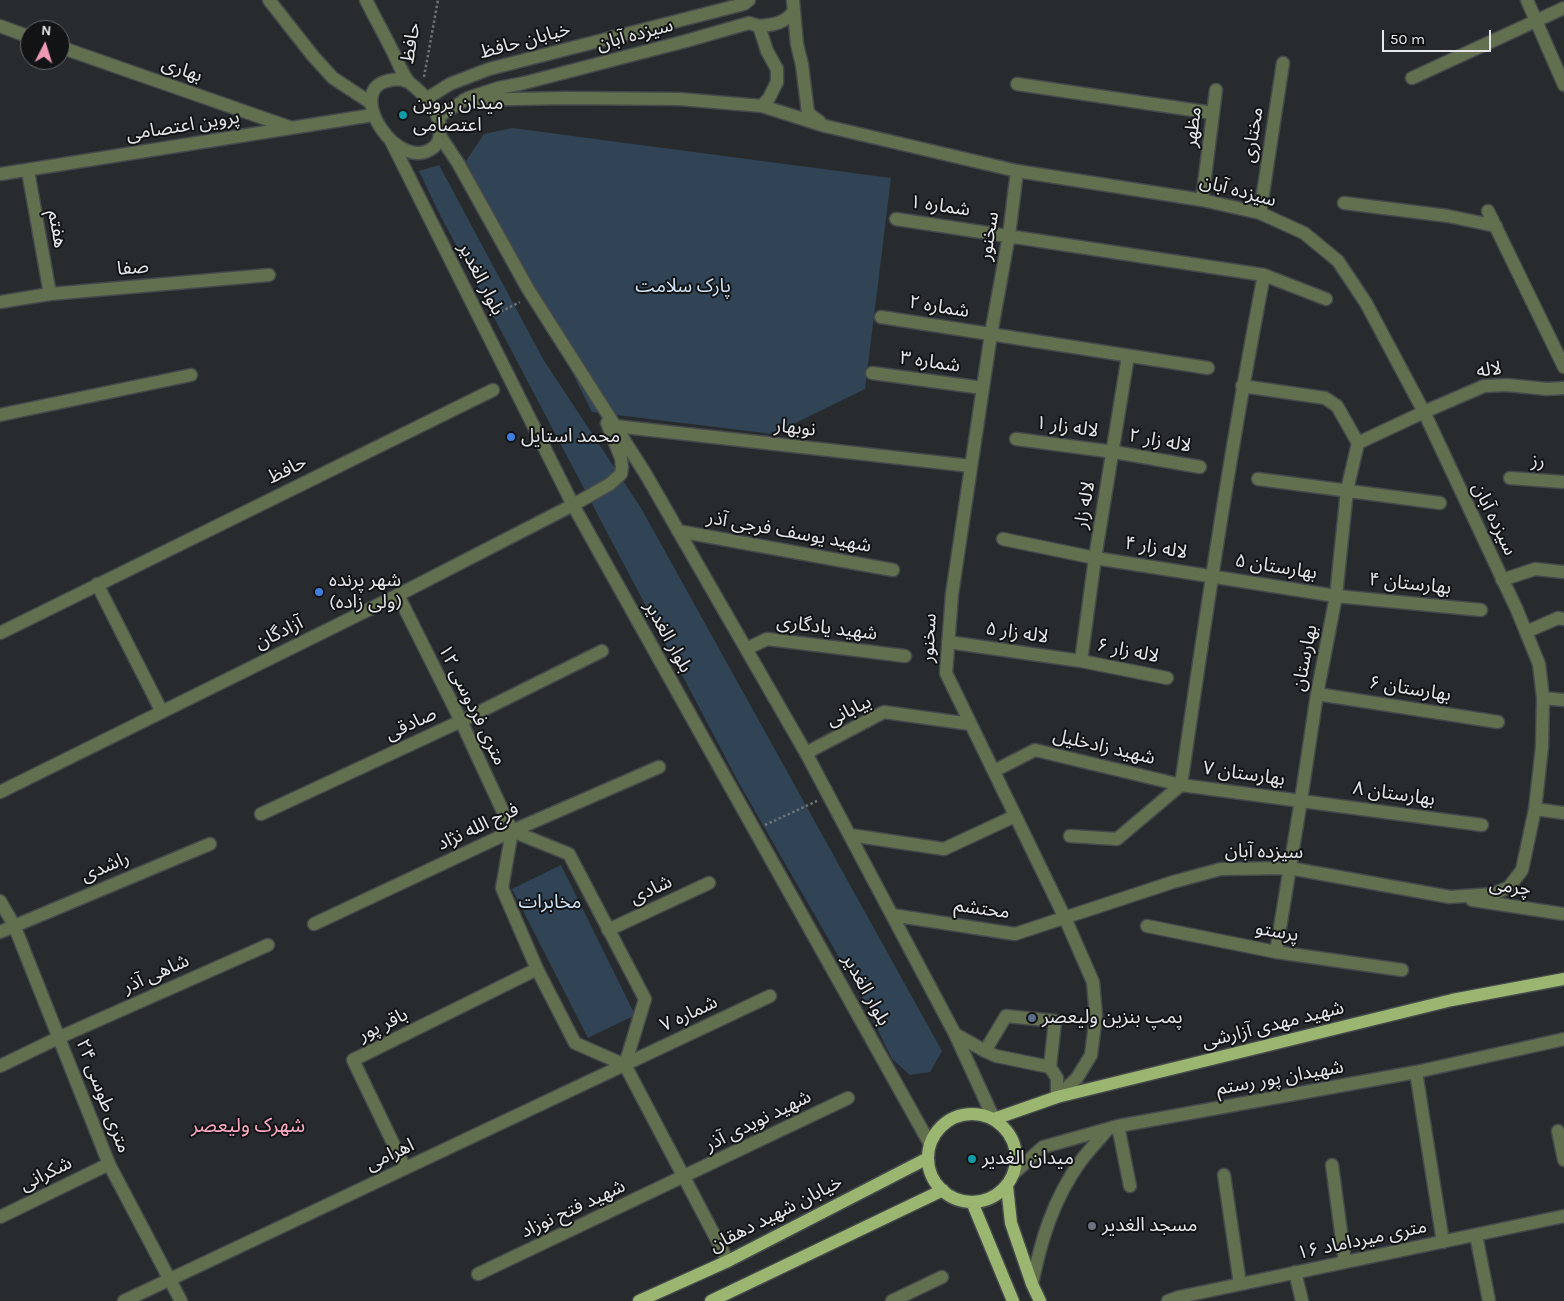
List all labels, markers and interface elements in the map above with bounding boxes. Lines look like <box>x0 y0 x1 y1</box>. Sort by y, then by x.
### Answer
street label: سیزده آبان <box>594 14 676 56</box>
street label: خیابان حافظ <box>477 18 573 64</box>
north arrow <box>20 20 70 70</box>
scale bar <box>1384 20 1493 52</box>
street label: حافظ <box>396 21 426 65</box>
text: N <box>41 22 52 39</box>
text: 50 m <box>1390 30 1425 48</box>
street label: بهاری <box>159 52 205 88</box>
place label: میدان پروین اعتصامی <box>413 93 503 137</box>
street label: مظهر <box>1179 105 1207 149</box>
street label: پروین اعتصامی <box>125 106 241 146</box>
street label: مختاری <box>1237 106 1269 164</box>
marker: میدان پروین اعتصامی <box>397 109 409 121</box>
street label: سیزده آبان <box>1197 170 1279 212</box>
street label: شماره ۱ <box>908 190 972 222</box>
street label: هفتم <box>42 208 72 250</box>
street label: سخنور <box>974 210 1004 262</box>
street label: بلوار الغدیر <box>453 239 509 319</box>
street label: صفا <box>116 255 150 281</box>
park label: پارک سلامت <box>635 276 731 298</box>
street label: شماره ۲ <box>907 291 971 323</box>
street label: شماره ۳ <box>898 346 962 378</box>
street label: لاله <box>1475 357 1503 383</box>
street label: لاله زار ۱ <box>1034 411 1100 443</box>
street label: نوبهار <box>773 415 817 441</box>
street label: لاله زار ۲ <box>1127 424 1193 458</box>
place label: محمد استایل <box>521 426 620 448</box>
marker: محمد استایل <box>505 431 517 443</box>
street label: رز <box>1530 449 1546 473</box>
street label: حافظ <box>264 451 310 489</box>
street label: سیزده آبان <box>1467 479 1521 559</box>
street label: لاله زار <box>1070 480 1100 530</box>
street label: شهید یوسف فرجی آذر <box>705 506 873 558</box>
street label: لاله زار ۴ <box>1123 532 1189 564</box>
street label: بهارستان ۵ <box>1233 549 1319 585</box>
street label: بهارستان ۴ <box>1368 568 1452 600</box>
place label: شهر پرنده (ولی زاده) <box>329 570 402 614</box>
marker: شهر پرنده (ولی زاده) <box>313 586 325 598</box>
street label: بلوار الغدیر <box>639 597 697 677</box>
street label: شهید یادگاری <box>775 611 879 645</box>
street label: آزادگان <box>251 612 307 654</box>
street label: سخنور <box>916 613 942 663</box>
street label: لاله زار ۵ <box>984 617 1050 649</box>
street label: بهارستان <box>1287 623 1323 693</box>
street label: لاله زار ۶ <box>1095 634 1161 668</box>
street label: ۱۲ متری فردوسی <box>433 641 511 769</box>
street label: بهارستان ۶ <box>1367 671 1453 707</box>
street label: بیابانی <box>823 690 875 732</box>
street label: صادقی <box>382 702 440 746</box>
street label: شهید زادخلیل <box>1051 724 1157 770</box>
street label: بهارستان ۷ <box>1202 757 1286 791</box>
street label: بهارستان ۸ <box>1352 777 1436 811</box>
street label: فرج الله نژاد <box>434 798 522 856</box>
street label: سیزده آبان <box>1225 840 1303 864</box>
street label: راشدی <box>77 847 133 887</box>
street label: شادی <box>626 870 676 910</box>
street label: چرمی <box>1488 873 1532 901</box>
park label: مخابرات <box>518 892 582 914</box>
street label: محتشم <box>953 894 1011 924</box>
street label: پرستو <box>1254 917 1300 947</box>
street label: شاهی آذر <box>119 949 193 999</box>
street label: بلوار الغدیر <box>837 950 895 1030</box>
street label: شماره ۷ <box>657 991 721 1037</box>
street label: شهید مهدی آزارشی <box>1200 996 1346 1054</box>
street label: باقر پور <box>354 1003 412 1047</box>
place label: پمپ بنزین ولیعصر <box>1042 1007 1183 1029</box>
marker: پمپ بنزین ولیعصر <box>1026 1012 1038 1024</box>
street label: ۲۴ متری طوسی <box>71 1036 135 1156</box>
street label: شهیدان پور رستم <box>1215 1056 1345 1100</box>
street label: شهید نویدی آذر <box>701 1085 815 1157</box>
district label: شهرک ولیعصر <box>191 1114 305 1138</box>
street label: اهرامی <box>362 1134 418 1176</box>
place label: میدان الغدیر <box>982 1148 1074 1170</box>
street label: شکرانی <box>16 1152 76 1196</box>
marker: میدان الغدیر <box>966 1153 978 1165</box>
street label: خیابان شهید دهقان <box>706 1171 846 1257</box>
street label: شهید فتح نوزاد <box>517 1175 629 1243</box>
place label: مسجد الغدیر <box>1102 1215 1198 1237</box>
street label: ۱۶ متری میرداماد <box>1295 1215 1429 1265</box>
marker: مسجد الغدیر <box>1086 1220 1098 1232</box>

